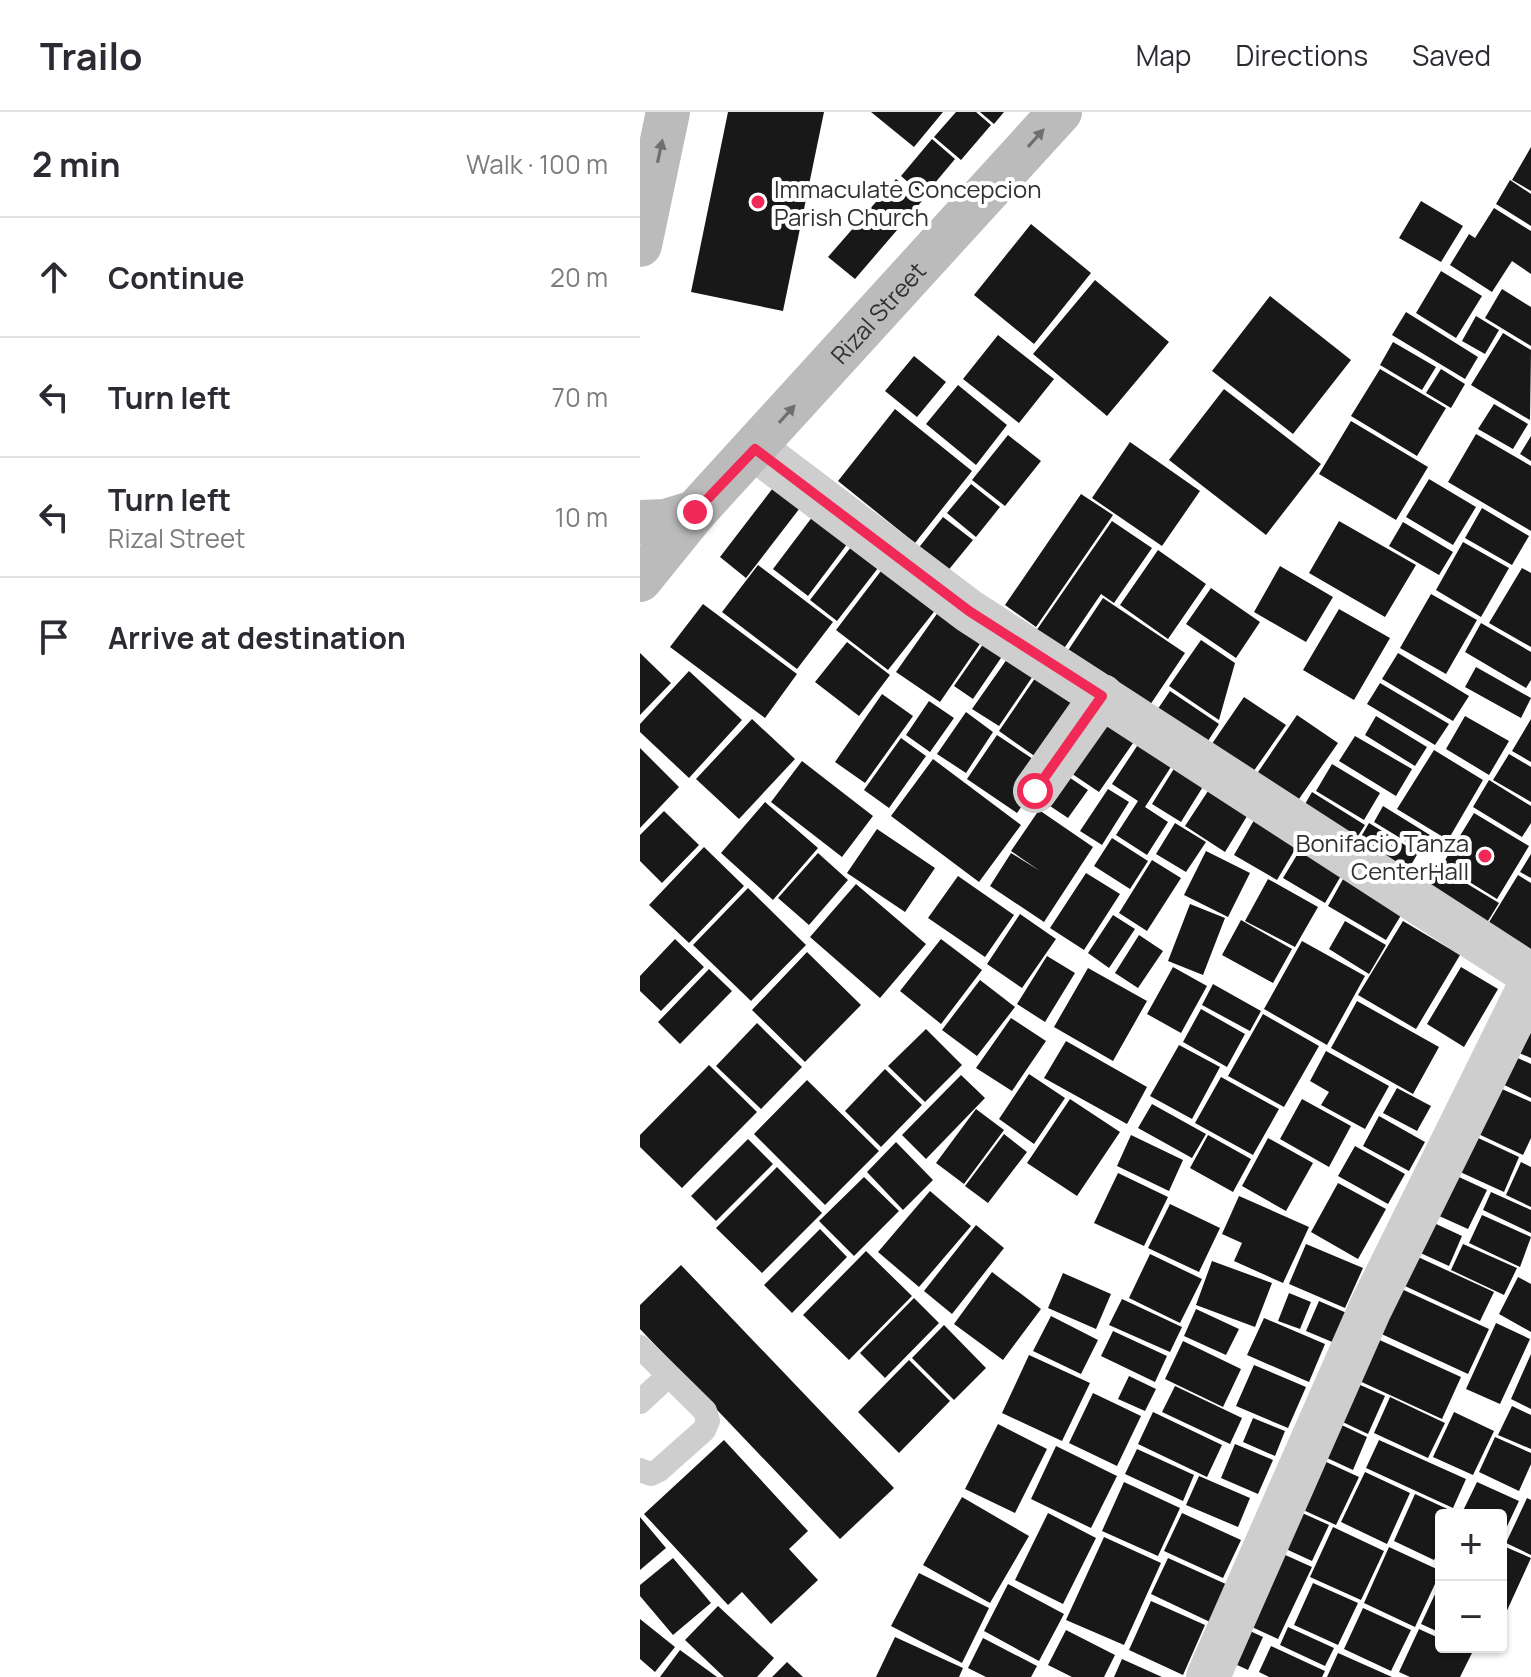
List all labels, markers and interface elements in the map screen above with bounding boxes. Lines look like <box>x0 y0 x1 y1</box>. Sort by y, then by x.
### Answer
text: Trailo <box>40 29 143 81</box>
text: Map <box>1136 36 1191 74</box>
text: Directions <box>1235 36 1368 74</box>
text: Saved <box>1412 36 1491 74</box>
one-way arrow <box>1027 129 1044 149</box>
one-way arrow <box>654 138 666 163</box>
text: 2 min <box>32 141 120 187</box>
text: Walk · 100 m <box>466 146 608 182</box>
place label: Immaculate Concepcion Parish Church <box>774 172 1041 233</box>
marker: Immaculate Concepcion Parish Church <box>749 193 767 211</box>
street label: Rizal Street <box>822 254 932 370</box>
icon: ahead <box>32 255 76 299</box>
text: Continue <box>108 257 244 298</box>
text: 20 m <box>550 259 608 295</box>
icon: left <box>32 375 76 419</box>
text: Turn left <box>108 377 231 418</box>
text: 70 m <box>552 379 608 415</box>
one-way arrow <box>777 405 795 424</box>
text: Turn left <box>108 479 231 520</box>
route end <box>677 494 713 530</box>
icon: left <box>32 495 76 539</box>
text: 10 m <box>555 499 608 535</box>
text: Rizal Street <box>108 520 246 556</box>
icon: arrive <box>32 615 76 659</box>
text: Arrive at destination <box>108 617 406 658</box>
route start <box>1017 773 1053 809</box>
place label: Bonifacio Tanza CenterHall <box>1296 826 1469 887</box>
marker: Bonifacio Tanza CenterHall <box>1476 847 1494 865</box>
map controls <box>1435 1509 1507 1653</box>
button: + <box>1435 1509 1507 1581</box>
button: − <box>1435 1581 1507 1653</box>

